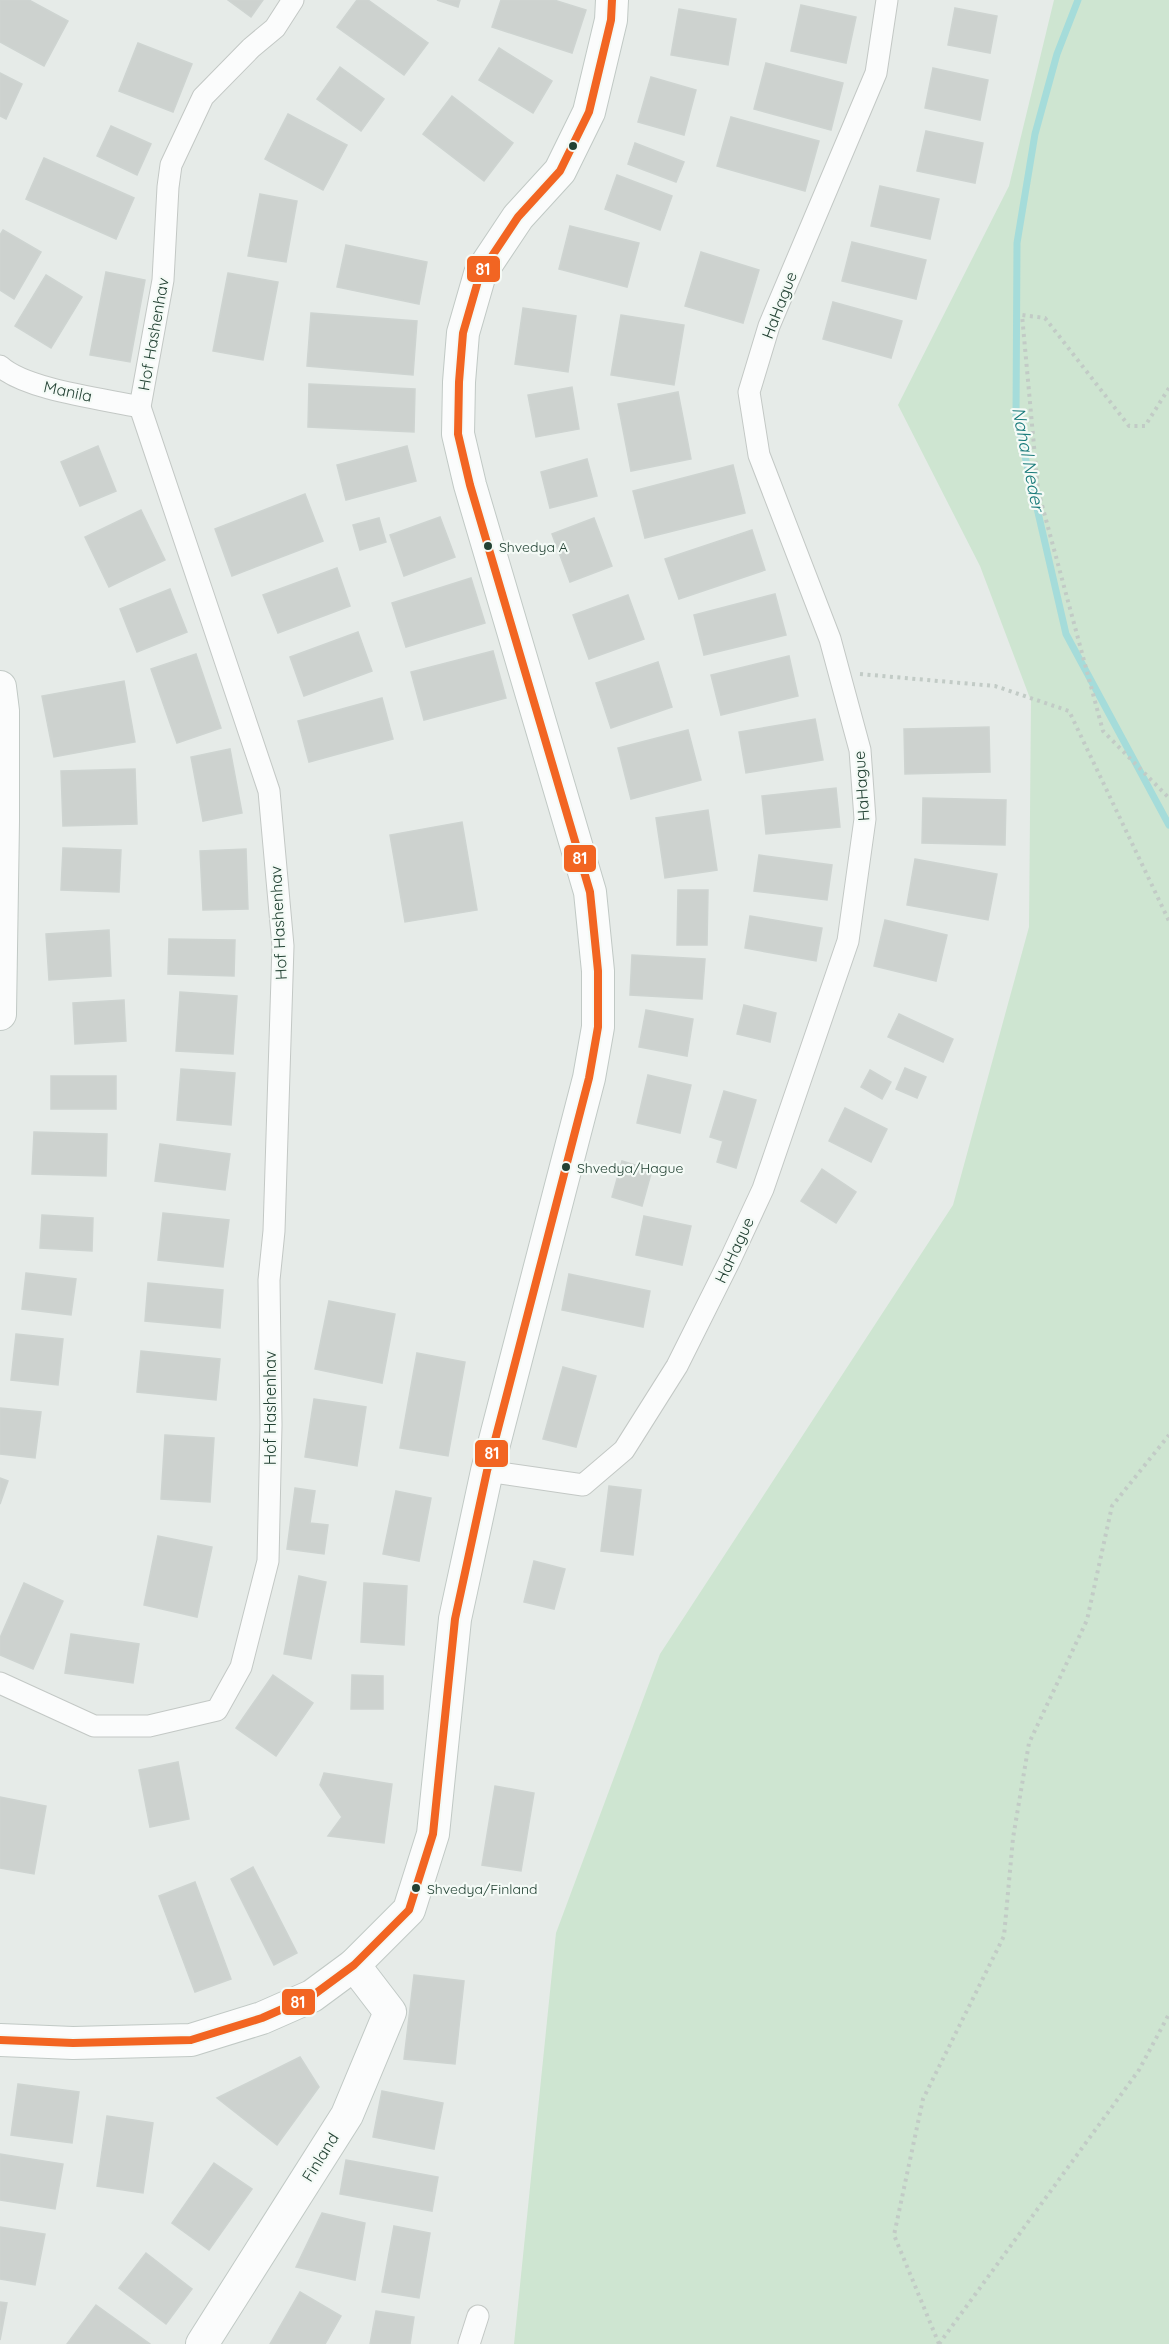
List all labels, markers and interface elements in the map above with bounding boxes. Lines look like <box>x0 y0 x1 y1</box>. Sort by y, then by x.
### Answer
unlabelled marker <box>567 140 579 152</box>
line badge: 81 <box>466 255 501 283</box>
text: 81 <box>476 259 491 279</box>
street label: HaHague <box>757 269 801 341</box>
street label: Hof Hashenhav <box>133 276 173 392</box>
street label: Manila <box>42 376 94 406</box>
water label: Nahal Neder <box>1007 405 1050 515</box>
place label: Shvedya A <box>499 538 568 556</box>
marker: Shvedya A <box>482 540 494 552</box>
street label: HaHague <box>849 750 873 822</box>
line badge: 81 <box>563 844 597 873</box>
text: 81 <box>573 848 588 868</box>
street label: Hof Hashenhav <box>265 865 291 981</box>
place label: Shvedya/Hague <box>577 1159 683 1177</box>
marker: Shvedya/Hague <box>560 1161 572 1173</box>
street label: HaHague <box>710 1214 758 1286</box>
street label: Hof Hashenhav <box>260 1351 280 1465</box>
line badge: 81 <box>474 1439 509 1468</box>
text: 81 <box>485 1443 500 1463</box>
place label: Shvedya/Finland <box>427 1880 538 1898</box>
marker: Shvedya/Finland <box>410 1882 422 1894</box>
line badge: 81 <box>281 1988 316 2016</box>
text: 81 <box>291 1992 306 2012</box>
street label: Finland <box>297 2129 343 2185</box>

